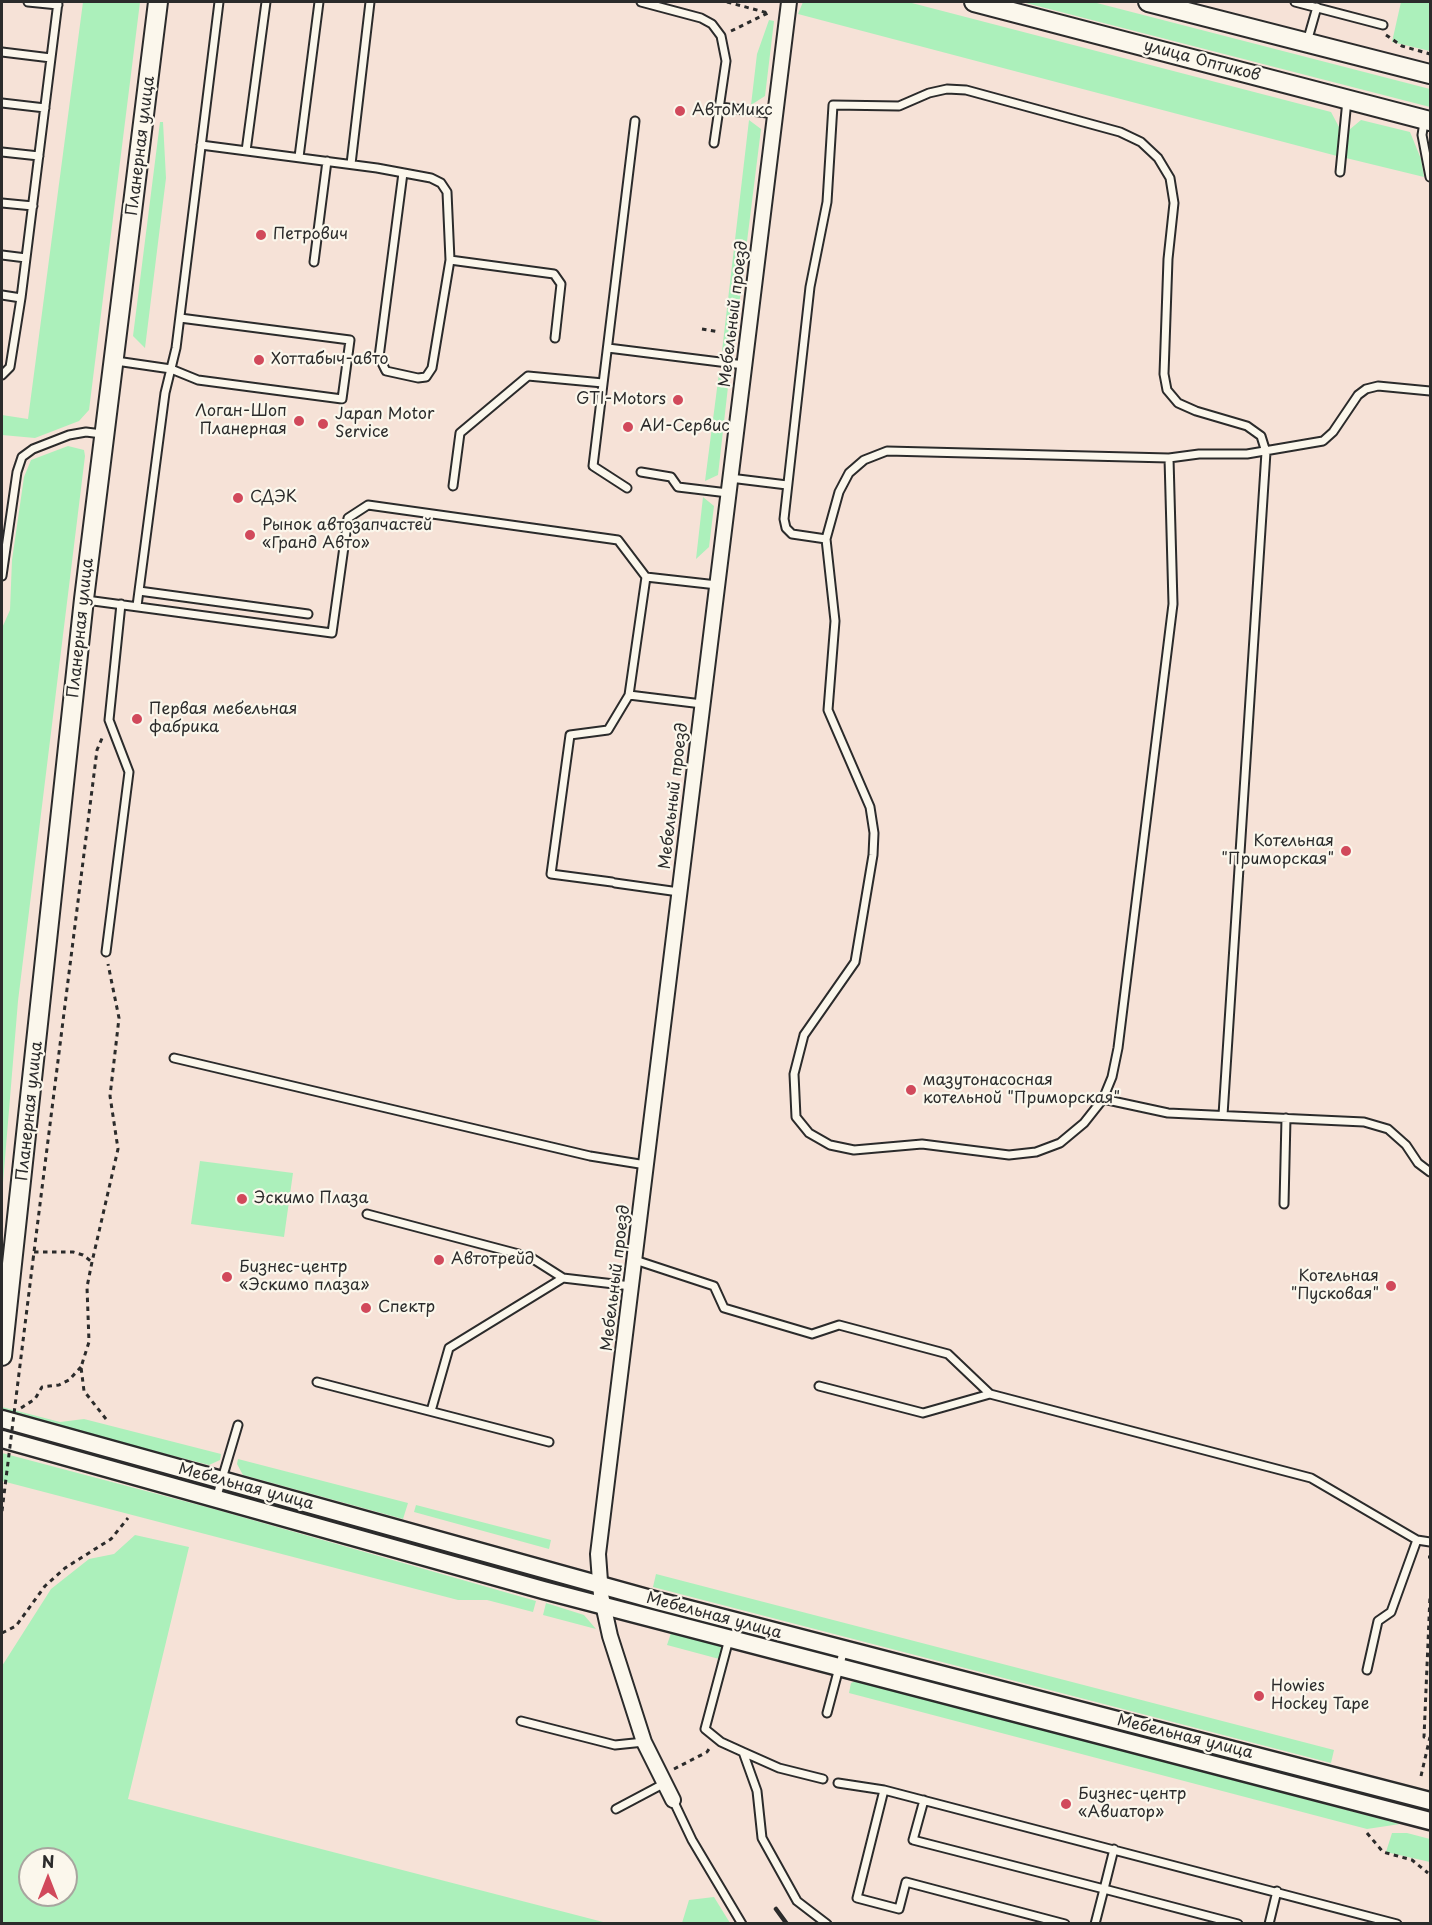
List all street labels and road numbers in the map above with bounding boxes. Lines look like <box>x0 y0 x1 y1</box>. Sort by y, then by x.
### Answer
street label: улица Оптиков <box>1142 36 1262 86</box>
street label: Планерная улица <box>123 75 159 217</box>
street label: Мебельный проезд <box>715 240 753 388</box>
street label: Планерная улица <box>64 557 98 699</box>
street label: Мебельный проезд <box>655 722 693 870</box>
street label: Планерная улица <box>13 1040 47 1182</box>
street label: Мебельный проезд <box>597 1204 635 1352</box>
street label: Мебельная улица <box>176 1460 316 1514</box>
street label: Мебельная улица <box>644 1589 784 1643</box>
street label: Мебельная улица <box>1115 1711 1255 1763</box>

